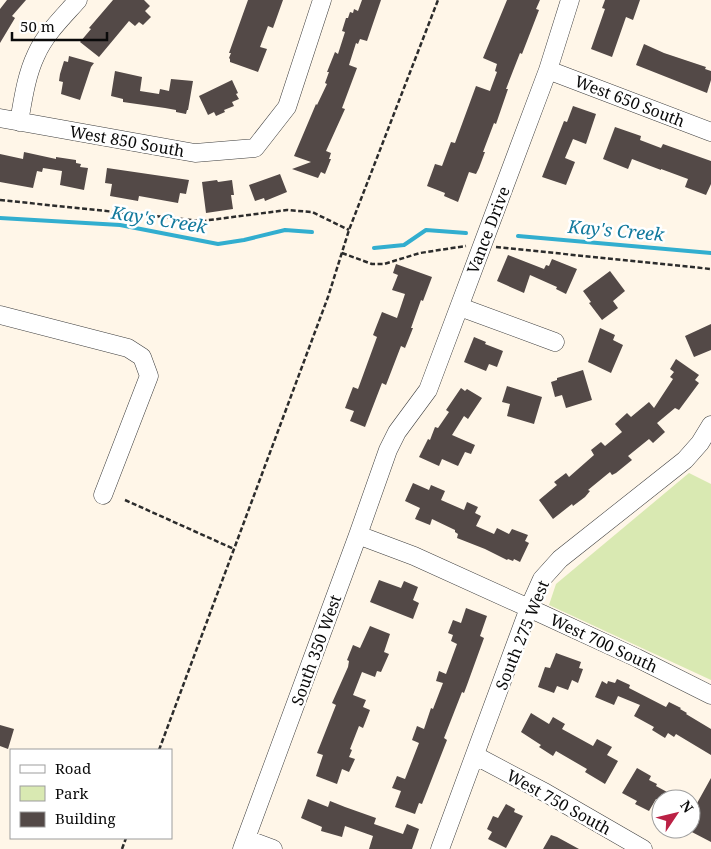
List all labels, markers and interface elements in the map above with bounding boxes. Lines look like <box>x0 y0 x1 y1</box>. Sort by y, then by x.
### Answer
scale bar <box>12 10 108 42</box>
text: 50 m <box>20 16 55 36</box>
street label: West 650 South <box>572 70 688 132</box>
street label: West 850 South <box>68 120 186 162</box>
street label: Vance Drive <box>461 183 515 277</box>
water label: Kay's Creek <box>109 199 209 239</box>
water label: Kay's Creek <box>566 214 666 246</box>
street label: South 275 West <box>490 577 554 693</box>
street label: South 350 West <box>286 591 346 708</box>
street label: West 700 South <box>547 608 661 678</box>
legend <box>10 749 172 839</box>
text: Road <box>55 758 91 778</box>
street label: West 750 South <box>503 764 615 840</box>
text: Park <box>55 783 89 803</box>
north arrow <box>651 789 701 839</box>
text: N <box>676 796 698 816</box>
text: Building <box>55 808 116 828</box>

